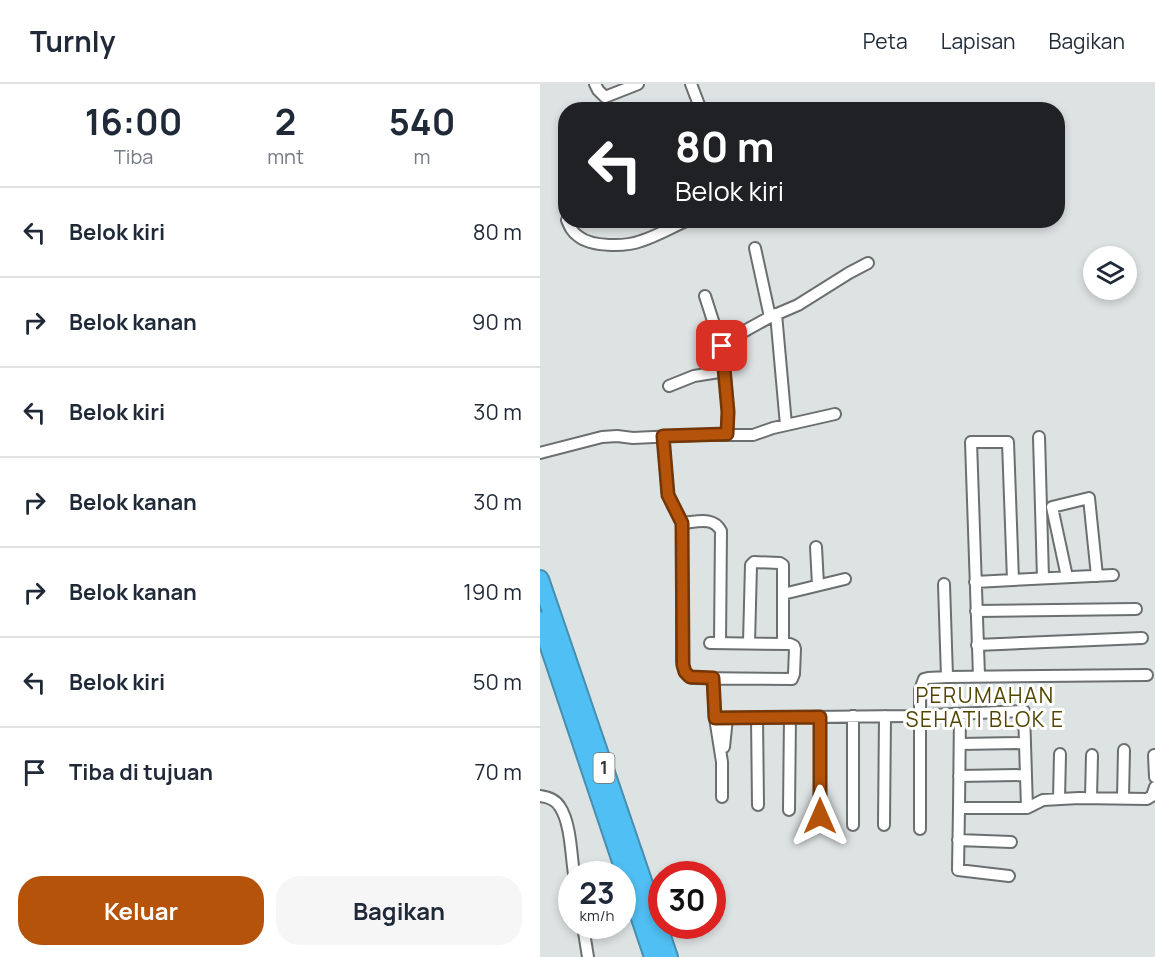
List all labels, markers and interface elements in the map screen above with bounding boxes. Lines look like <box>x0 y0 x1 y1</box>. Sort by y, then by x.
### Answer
text: Turnly <box>30 22 115 60</box>
text: Peta <box>863 27 908 55</box>
text: Lapisan <box>941 27 1016 55</box>
text: Bagikan <box>1049 27 1125 55</box>
text: 16:00 <box>85 97 183 146</box>
text: 2 <box>275 97 296 146</box>
text: 540 <box>389 97 455 146</box>
text: 80 m <box>675 117 775 175</box>
icon: left <box>576 126 654 204</box>
text: Tiba <box>114 143 153 170</box>
text: mnt <box>267 143 304 170</box>
text: m <box>414 143 430 170</box>
text: Belok kiri <box>675 172 784 209</box>
icon: left <box>18 216 51 249</box>
text: Belok kiri <box>69 217 165 247</box>
text: 80 m <box>473 217 522 247</box>
map controls <box>1083 246 1137 300</box>
button: layers <box>1083 246 1137 300</box>
icon: right <box>18 306 51 339</box>
text: Belok kanan <box>69 307 197 337</box>
text: 90 m <box>472 307 522 337</box>
pin <box>696 320 747 371</box>
icon: arrive <box>705 329 738 362</box>
icon: left <box>18 396 51 429</box>
text: Belok kiri <box>69 397 165 427</box>
text: 30 m <box>473 397 522 427</box>
icon: right <box>18 486 51 519</box>
text: Belok kanan <box>69 487 197 517</box>
text: 30 m <box>473 487 522 517</box>
icon: right <box>18 576 51 609</box>
text: Belok kanan <box>69 577 197 607</box>
text: 190 m <box>463 577 522 607</box>
icon: left <box>18 666 51 699</box>
text: Belok kiri <box>69 667 165 697</box>
text: 50 m <box>473 667 522 697</box>
district label: PERUMAHAN SEHATI BLOK E <box>905 681 1065 733</box>
road number: 1 <box>594 753 614 783</box>
icon: arrive <box>18 756 51 789</box>
text: Tiba di tujuan <box>69 757 213 787</box>
text: 70 m <box>474 757 522 787</box>
position arrow <box>788 784 852 848</box>
speed limit sign: 30 <box>648 861 726 939</box>
text: 23 <box>579 872 615 913</box>
button: Keluar <box>18 876 264 945</box>
button: Bagikan <box>276 876 522 945</box>
text: km/h <box>580 905 614 926</box>

